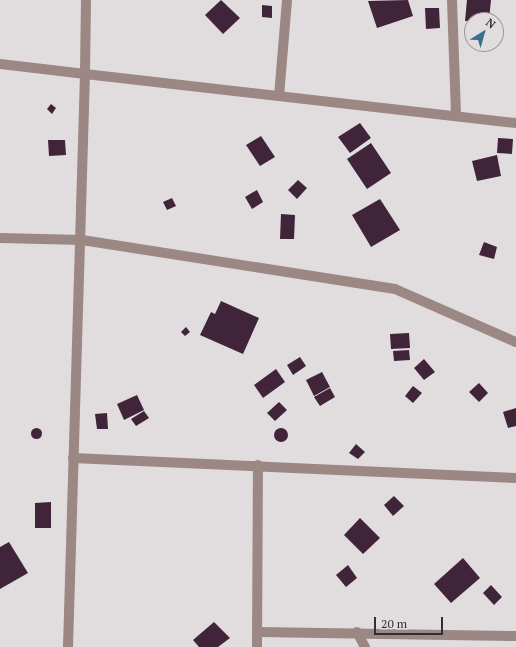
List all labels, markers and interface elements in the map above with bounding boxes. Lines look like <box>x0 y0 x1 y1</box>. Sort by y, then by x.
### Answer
north arrow <box>464 12 504 52</box>
text: N <box>483 15 498 31</box>
scale bar <box>376 609 445 635</box>
text: 20 m <box>381 616 407 631</box>

